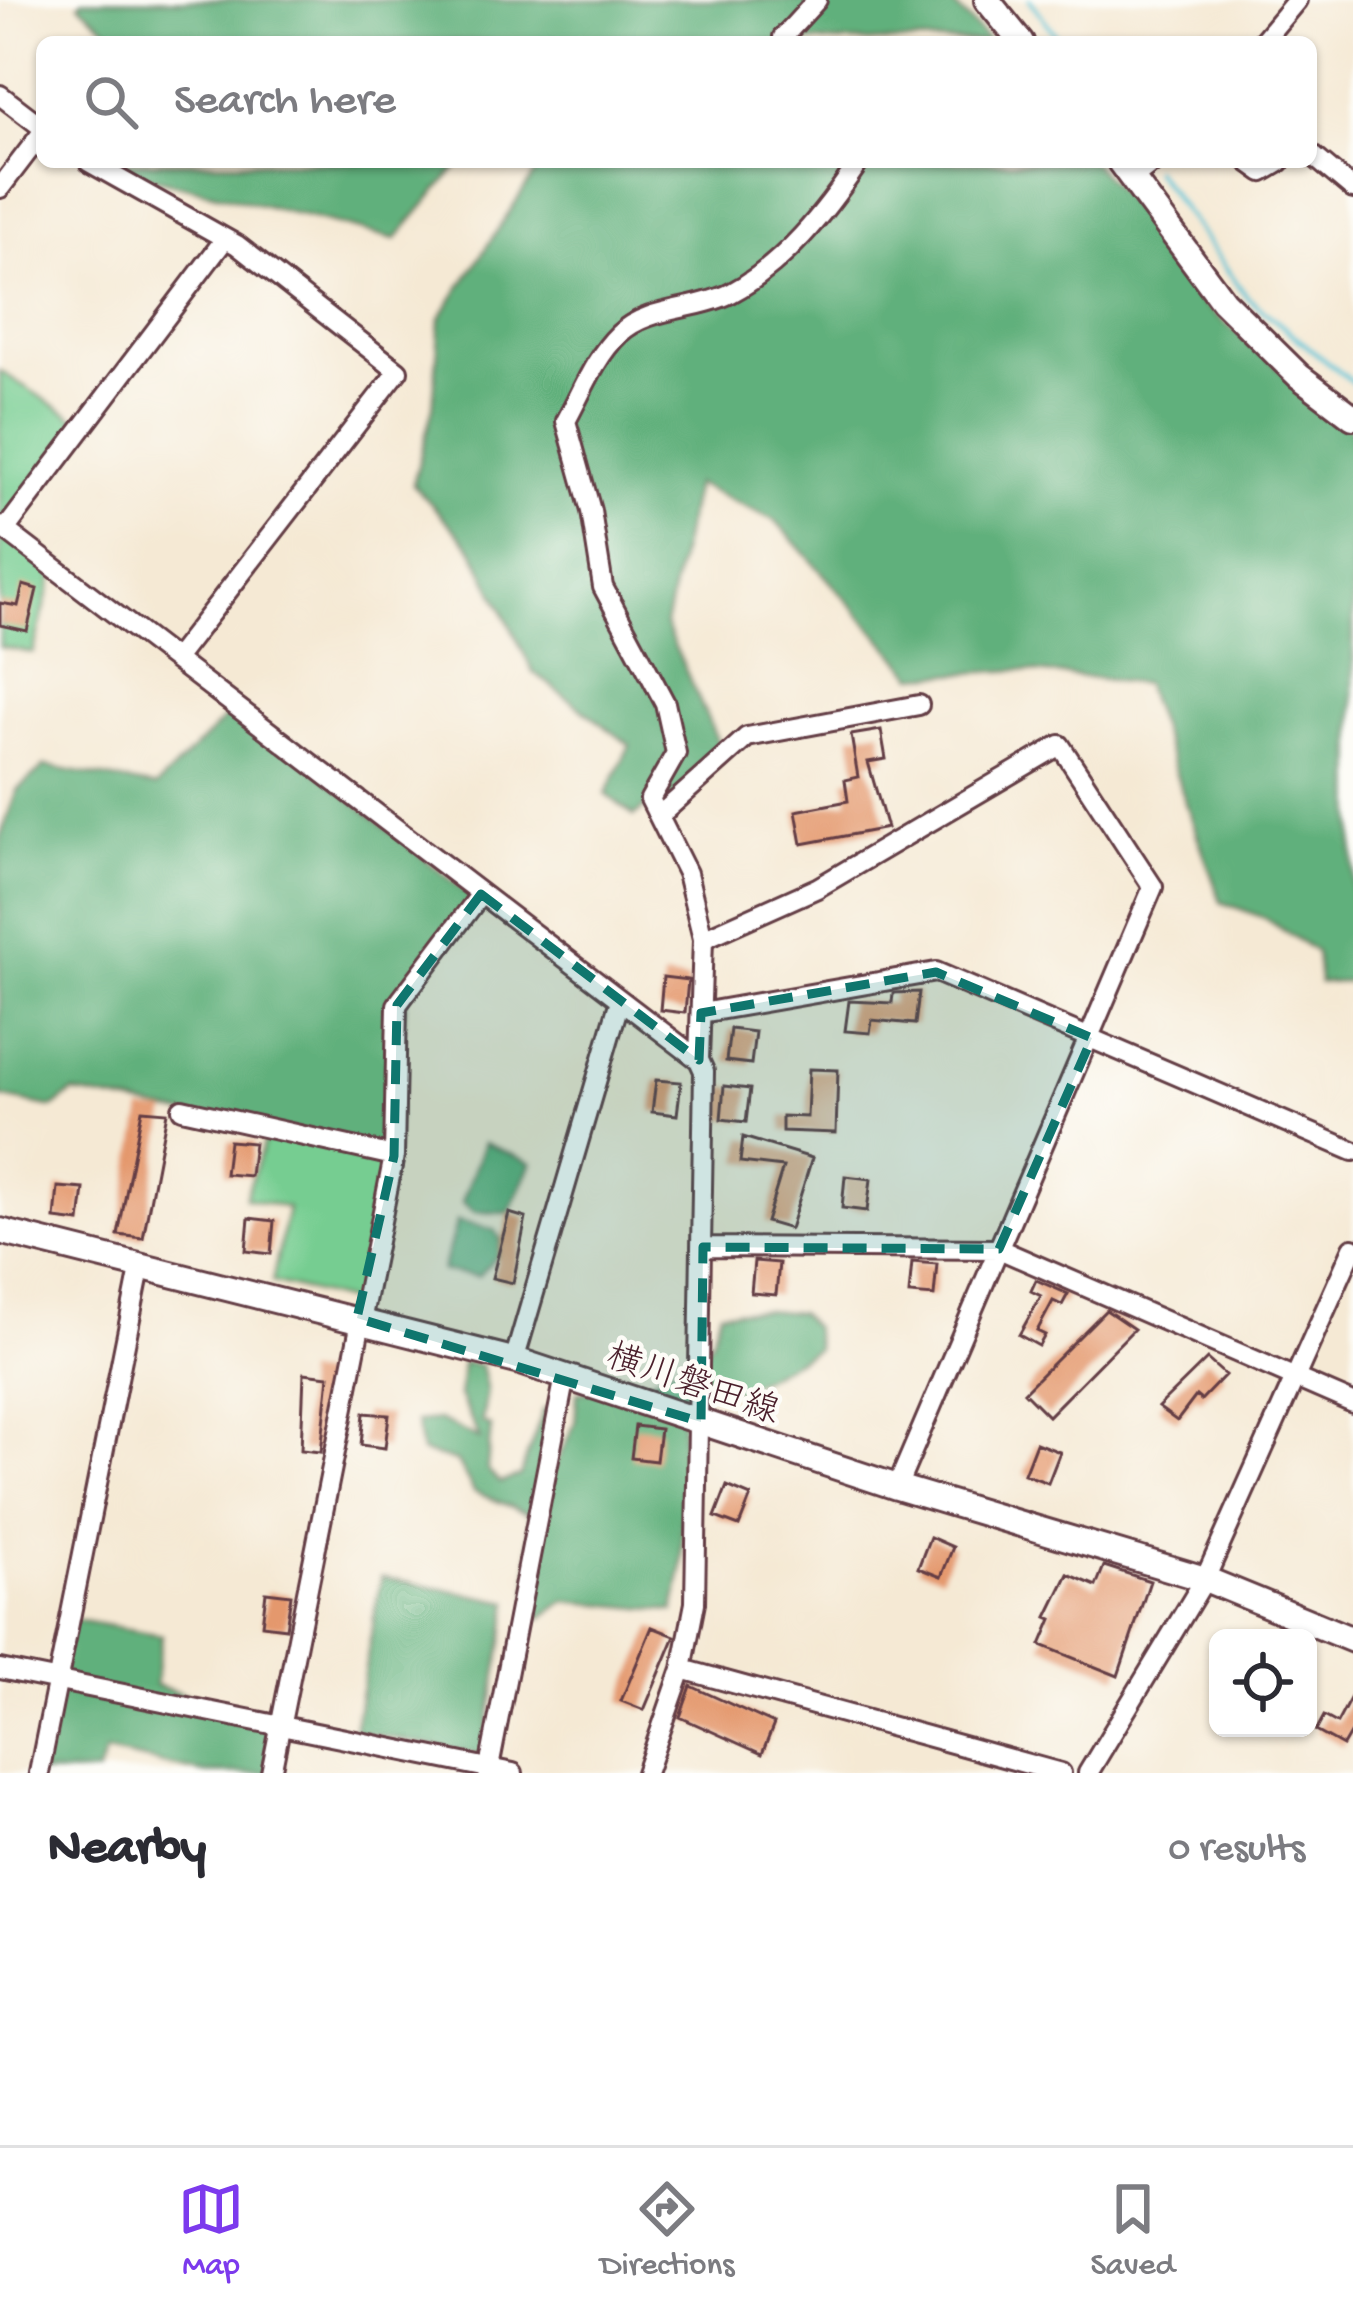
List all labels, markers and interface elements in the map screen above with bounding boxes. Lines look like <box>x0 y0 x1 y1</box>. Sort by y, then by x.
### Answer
search box <box>36 36 1317 168</box>
icon: search <box>78 69 144 135</box>
text: Search here <box>174 76 396 129</box>
street label: 横川磐田線 <box>600 1336 785 1437</box>
map controls <box>1209 1629 1317 1737</box>
button: locate <box>1209 1629 1317 1737</box>
text: Nearby <box>48 1821 206 1881</box>
text: 0 results <box>1168 1828 1305 1874</box>
tab: Map <box>178 2176 244 2286</box>
tab: Directions <box>600 2176 734 2286</box>
tab: Saved <box>1090 2176 1175 2286</box>

